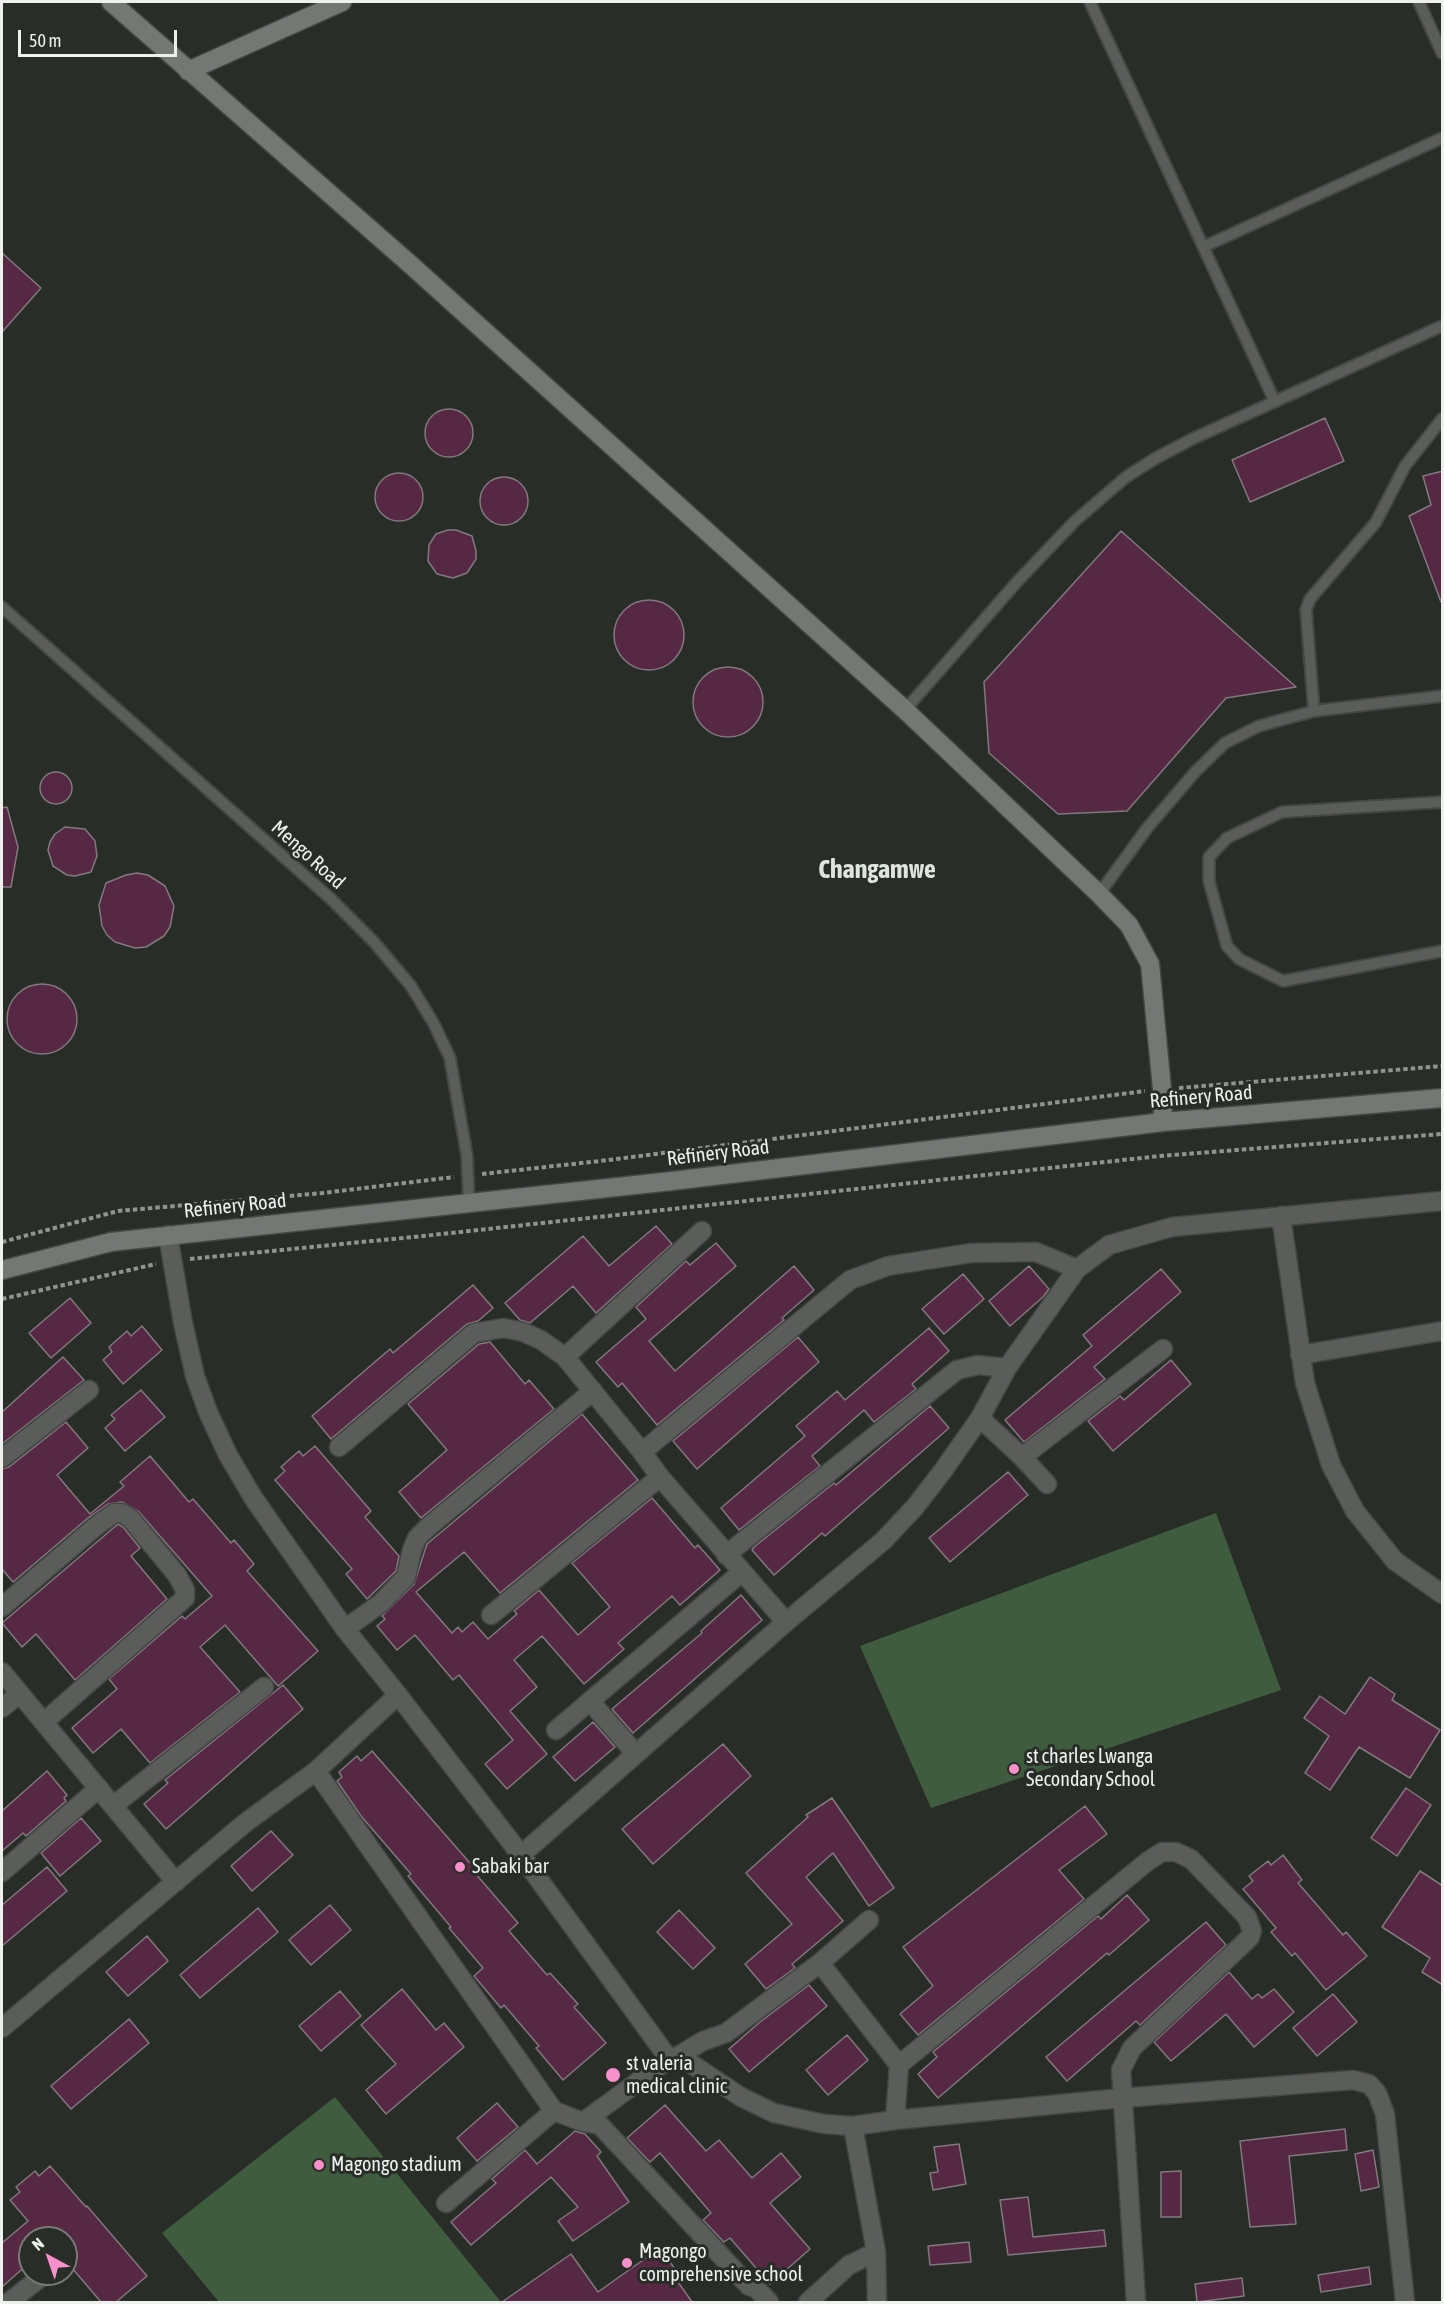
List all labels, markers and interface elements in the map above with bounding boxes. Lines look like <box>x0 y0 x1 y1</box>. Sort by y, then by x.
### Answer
scale bar <box>21 18 180 56</box>
text: 50 m <box>29 30 61 51</box>
street label: Mengo Road <box>266 816 350 894</box>
district label: Changamwe <box>818 854 936 886</box>
street label: Refinery Road <box>1149 1081 1253 1113</box>
street label: Refinery Road <box>665 1135 771 1171</box>
street label: Refinery Road <box>183 1189 287 1223</box>
place label: st charles Lwanga Secondary School <box>1026 1745 1155 1792</box>
marker: st charles Lwanga Secondary School <box>1007 1762 1021 1776</box>
place label: Sabaki bar <box>472 1855 549 1879</box>
marker: Sabaki bar <box>453 1860 467 1874</box>
place label: st valeria medical clinic <box>626 2052 727 2099</box>
marker: st valeria medical clinic <box>604 2066 622 2084</box>
place label: Magongo stadium <box>331 2153 462 2177</box>
marker: Magongo stadium <box>312 2158 326 2172</box>
north arrow <box>18 2226 78 2286</box>
text: N <box>28 2234 47 2254</box>
place label: Magongo comprehensive school <box>639 2240 803 2287</box>
marker: Magongo comprehensive school <box>620 2256 634 2270</box>

